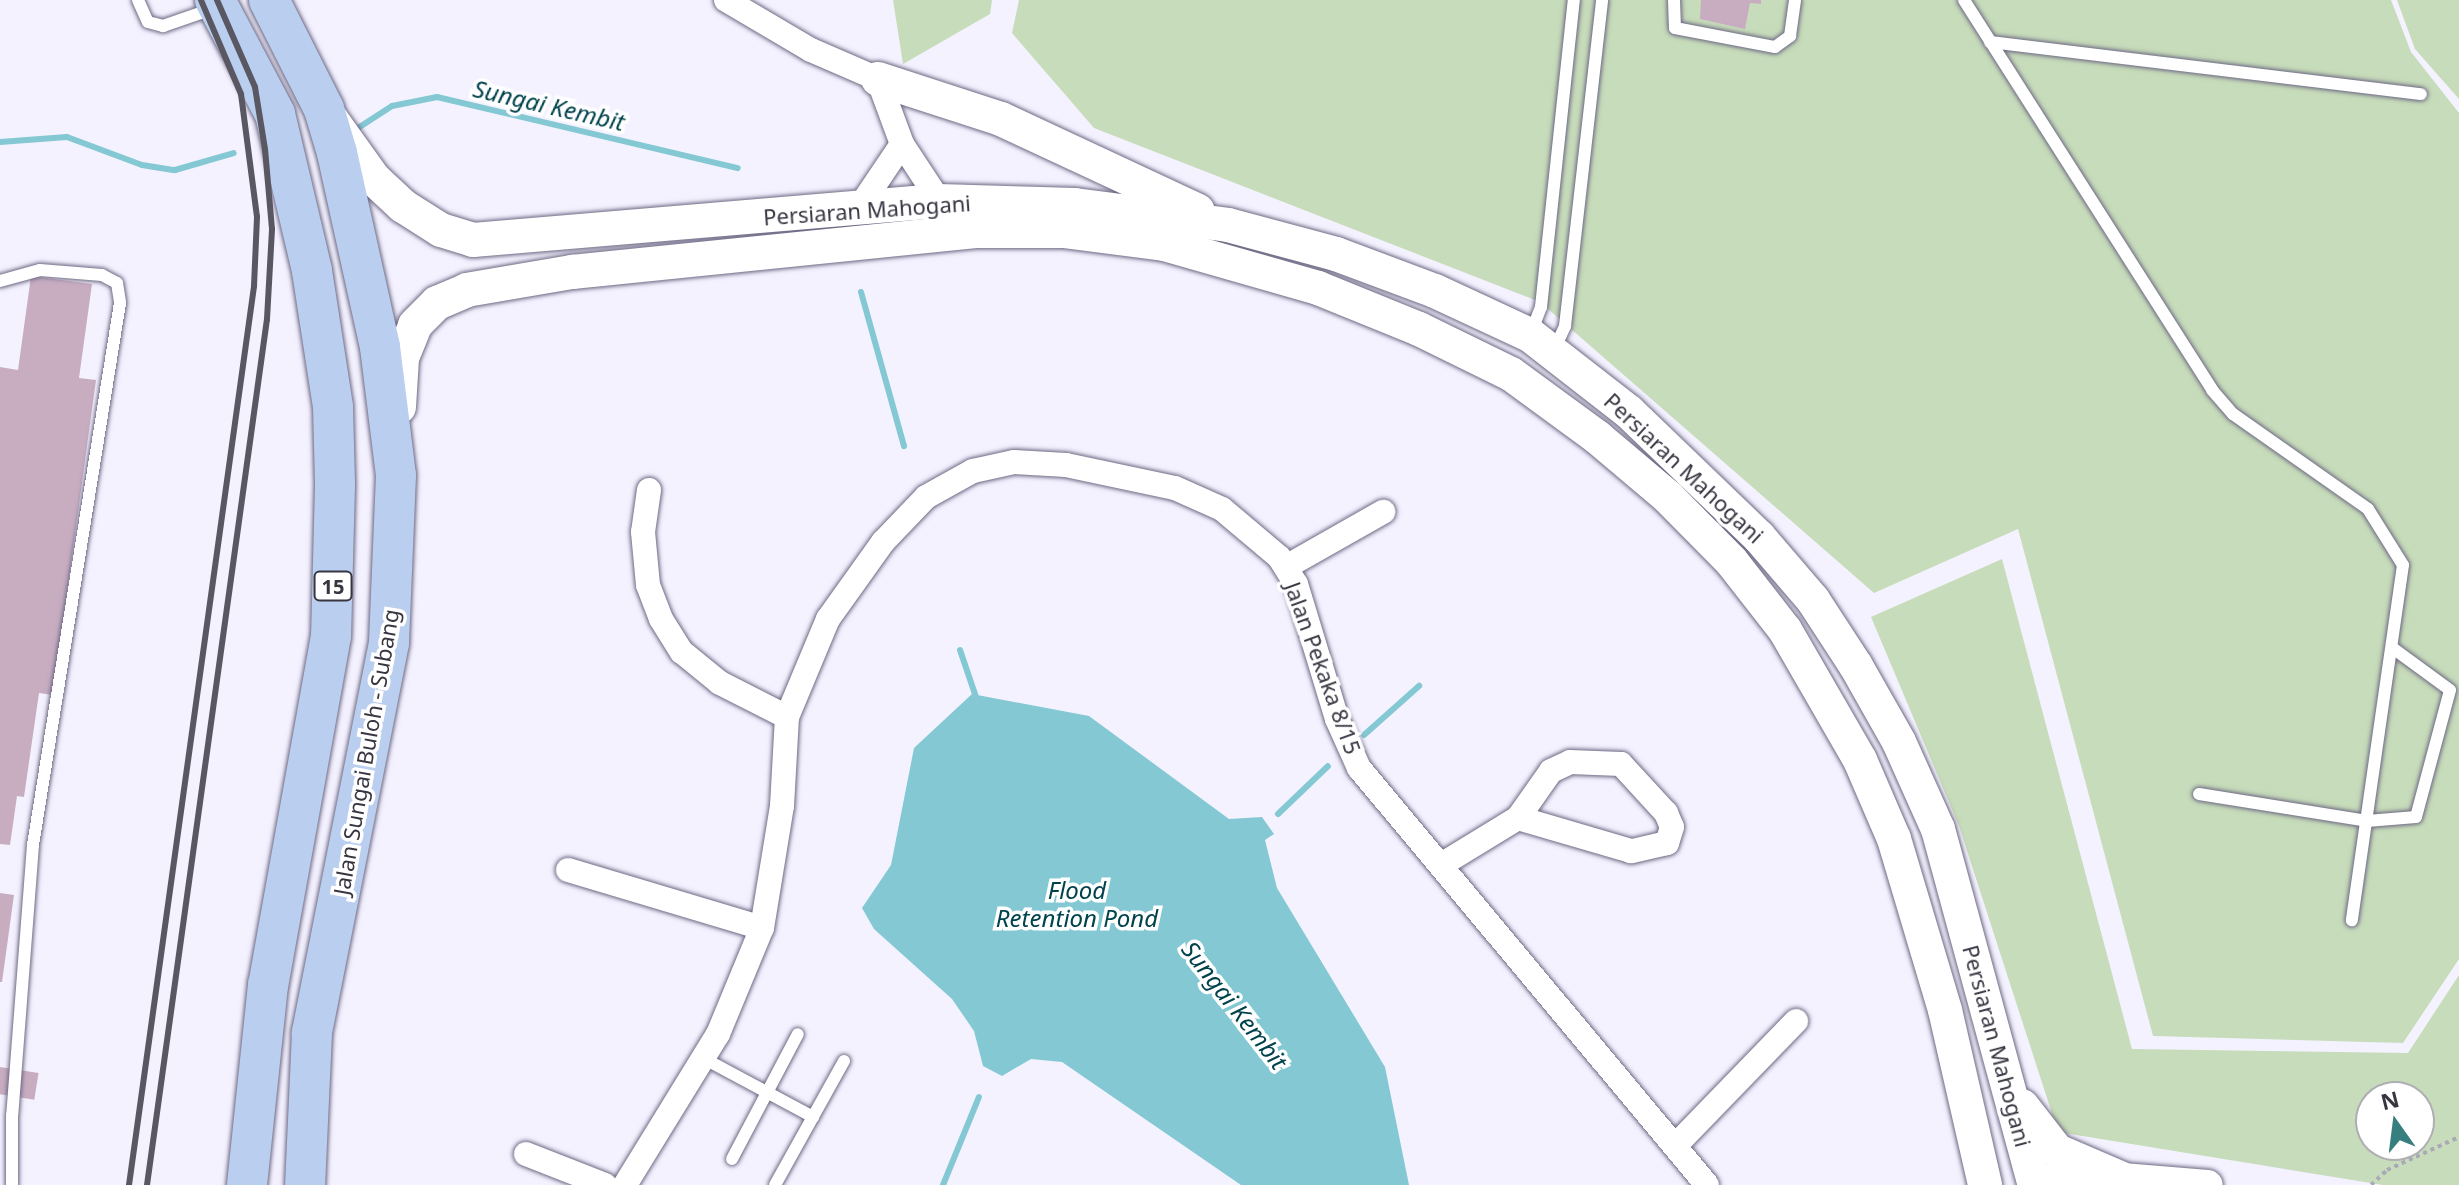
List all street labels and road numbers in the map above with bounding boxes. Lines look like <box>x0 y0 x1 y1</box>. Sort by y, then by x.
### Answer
street label: Persiaran Mahogani <box>762 190 972 230</box>
street label: Persiaran Mahogani <box>1599 387 1769 549</box>
road number: 15 <box>313 570 353 602</box>
street label: Jalan Pekaka 8/15 <box>1280 578 1366 758</box>
street label: Jalan Sungai Buloh - Subang <box>328 607 404 897</box>
street label: Persiaran Mahogani <box>1957 942 2037 1150</box>

